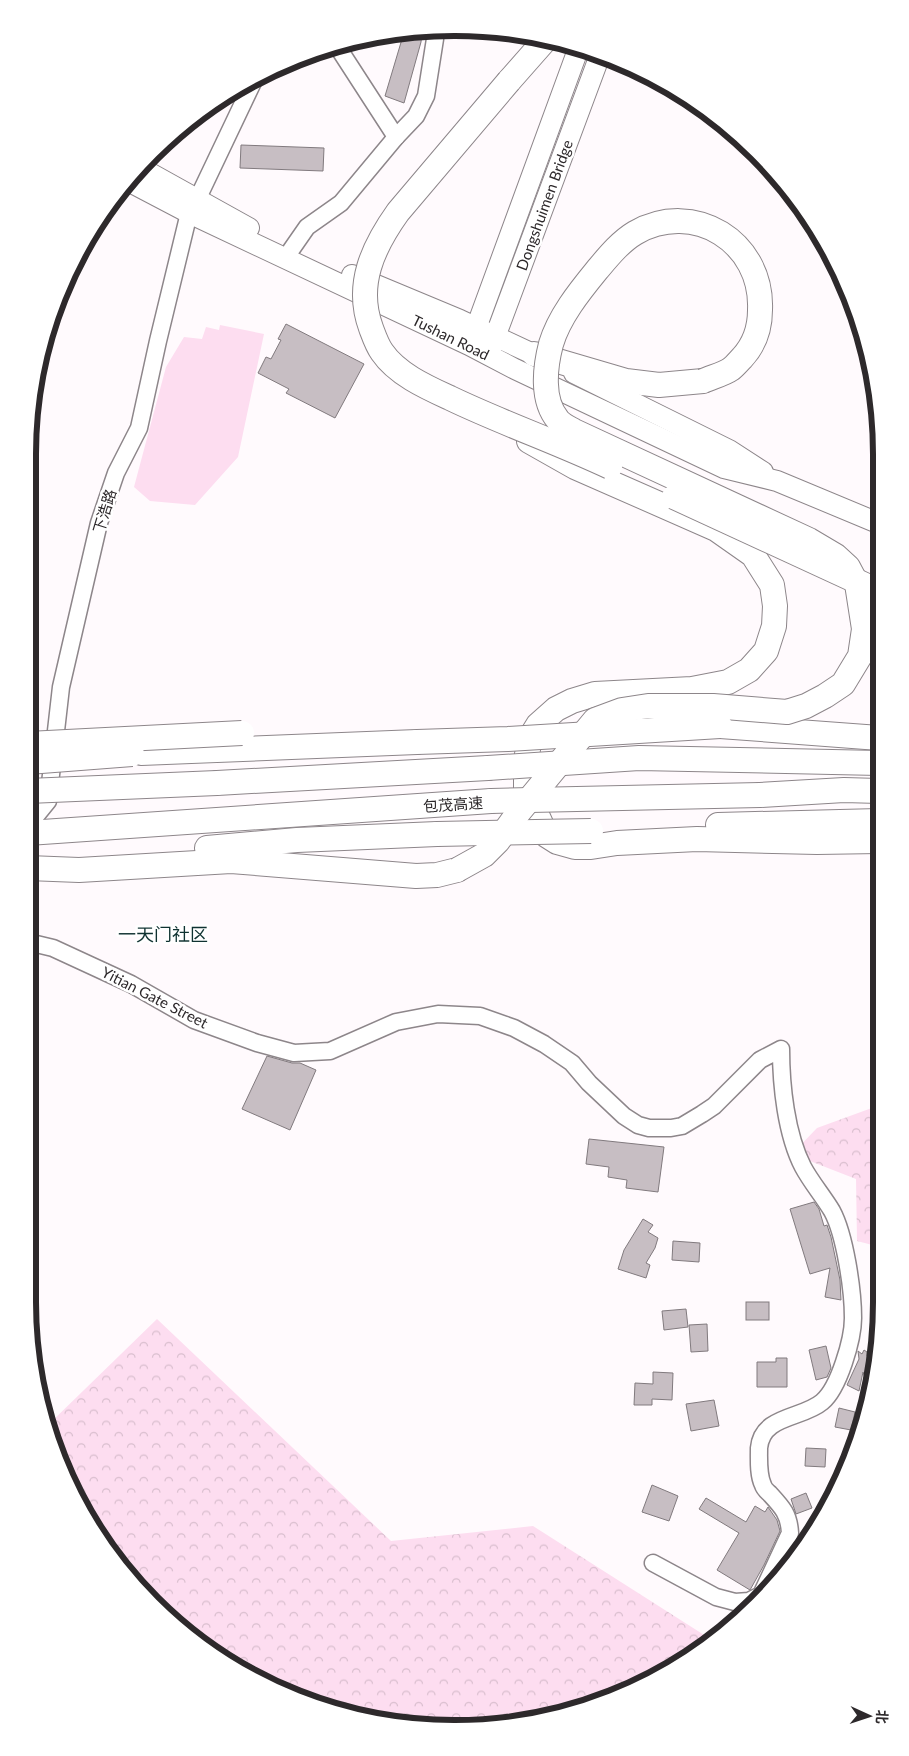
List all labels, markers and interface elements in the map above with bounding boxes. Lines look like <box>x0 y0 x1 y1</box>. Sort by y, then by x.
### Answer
street label: Dongshuimen Bridge <box>512 137 576 273</box>
street label: Tushan Road <box>410 311 492 363</box>
street label: 下浩路 <box>89 487 119 535</box>
street label: 包茂高速 <box>422 793 484 815</box>
district label: 一天门社区 <box>118 923 208 945</box>
street label: Yitian Gate Street <box>99 962 212 1032</box>
north arrow <box>844 1691 894 1741</box>
text: 北 <box>874 1709 891 1724</box>

